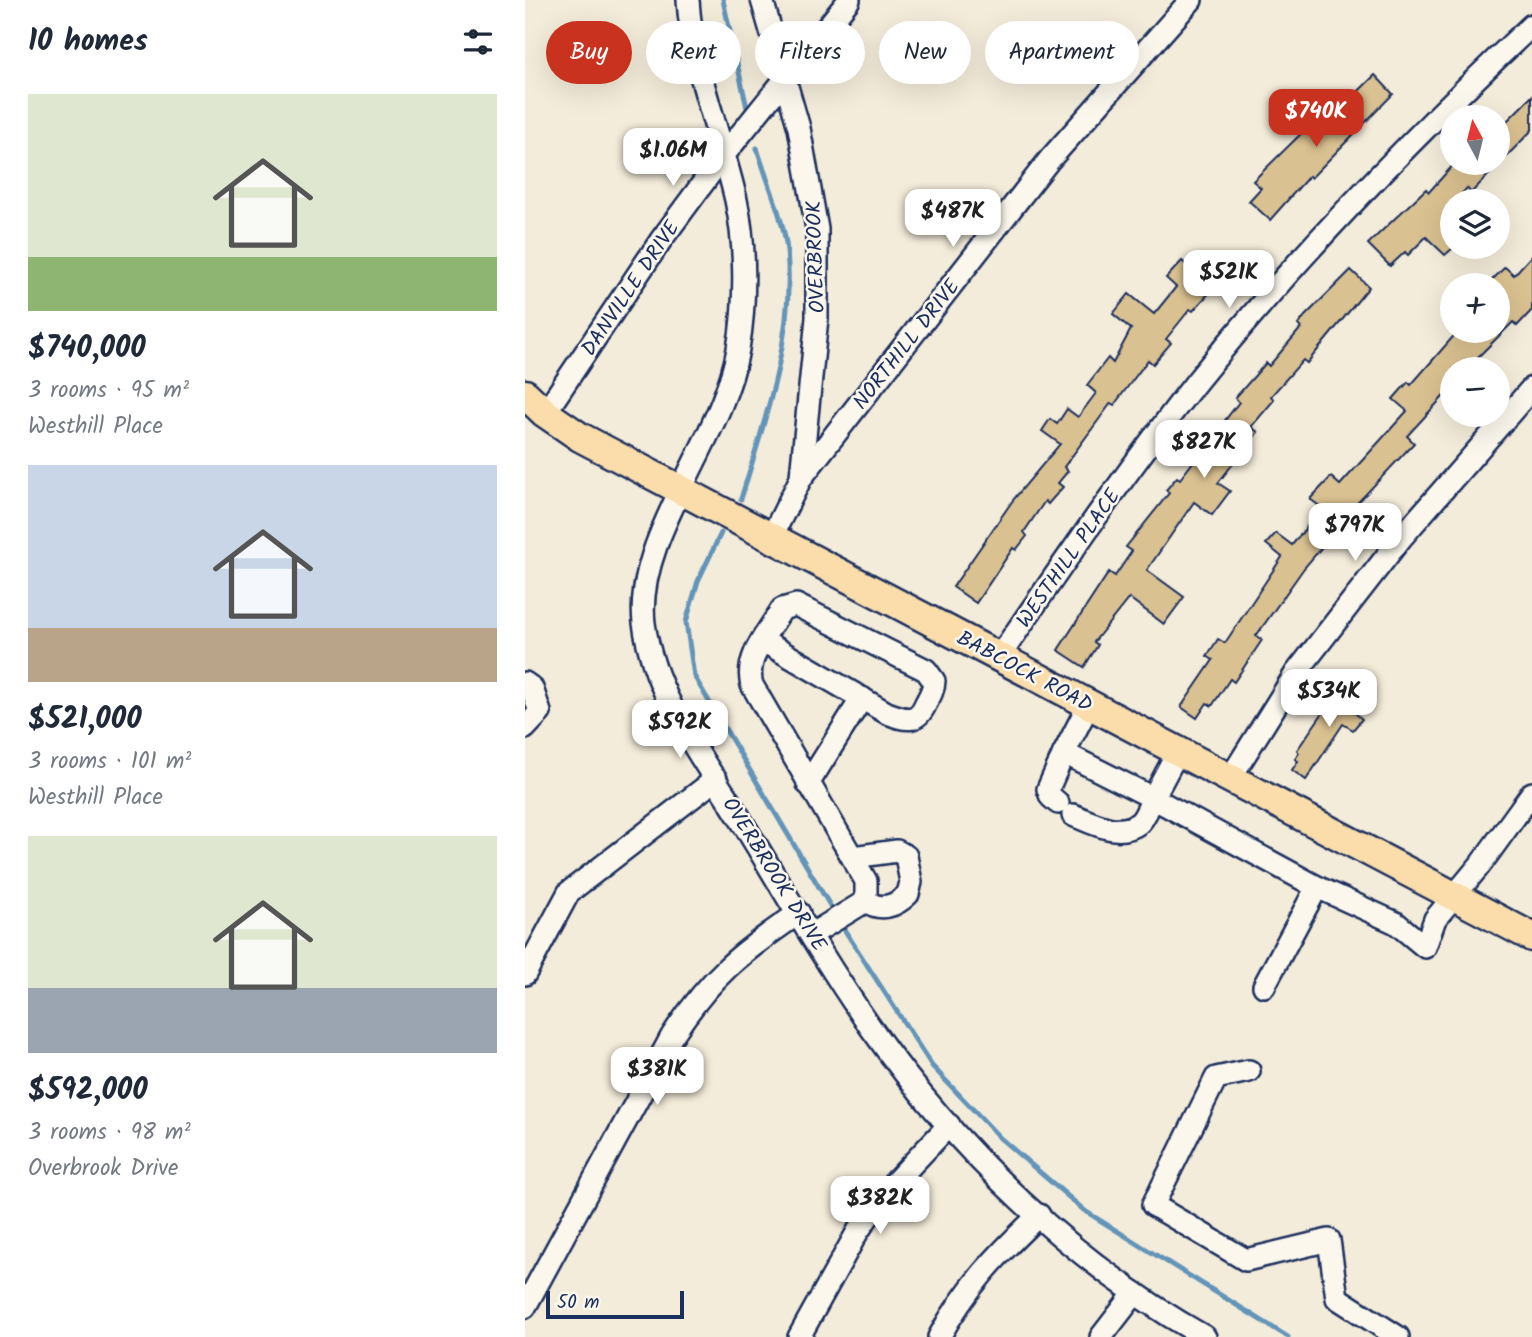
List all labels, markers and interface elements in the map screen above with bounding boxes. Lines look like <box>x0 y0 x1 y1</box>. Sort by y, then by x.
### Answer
text: 10 homes <box>28 18 148 66</box>
chip: Buy <box>546 21 632 84</box>
chip: Rent <box>646 21 741 84</box>
chip: Filters <box>755 21 865 84</box>
chip: New <box>879 21 971 84</box>
chip: Apartment <box>985 21 1139 84</box>
icon: filters <box>459 23 497 61</box>
pin: $740K <box>1267 90 1365 149</box>
text: $740K <box>1285 94 1347 130</box>
north arrow <box>1440 105 1510 175</box>
map controls <box>1440 105 1510 427</box>
pin: $1.06M <box>616 128 730 188</box>
text: $1.06M <box>639 133 707 169</box>
icon: home <box>200 140 326 266</box>
button: layers <box>1440 189 1510 259</box>
pin: $487K <box>904 190 1002 249</box>
text: $487K <box>921 194 985 230</box>
street label: OVERBROOK <box>798 200 835 314</box>
street label: DANVILLE DRIVE <box>573 214 689 363</box>
pin: $521K <box>1180 250 1278 310</box>
text: $521K <box>1199 255 1259 291</box>
street label: NORTHILL DRIVE <box>845 272 969 417</box>
button: + <box>1440 273 1510 343</box>
text: $740,000 <box>28 325 146 373</box>
button: − <box>1440 357 1510 427</box>
text: 3 rooms · 95 m² <box>28 373 189 409</box>
text: Westhill Place <box>28 409 163 445</box>
pin: $827K <box>1155 420 1253 480</box>
text: $827K <box>1171 425 1237 461</box>
street label: WESTHILL PLACE <box>1009 482 1130 635</box>
pin: $797K <box>1306 504 1404 563</box>
text: $797K <box>1325 508 1385 544</box>
icon: home <box>200 511 326 637</box>
street label: BABCOCK ROAD <box>950 623 1098 722</box>
pin: $534K <box>1280 670 1378 729</box>
text: $534K <box>1297 674 1361 710</box>
text: $521,000 <box>28 696 142 744</box>
pin: $592K <box>631 700 729 760</box>
text: $592K <box>648 705 712 741</box>
text: 3 rooms · 101 m² <box>28 744 191 780</box>
text: Westhill Place <box>28 780 163 816</box>
street label: OVERBROOK DRIVE <box>713 791 835 959</box>
icon: home <box>200 882 326 1008</box>
pin: $381K <box>608 1048 706 1107</box>
text: $381K <box>627 1052 687 1088</box>
text: $592,000 <box>28 1067 148 1115</box>
text: 3 rooms · 98 m² <box>28 1115 191 1151</box>
text: Overbrook Drive <box>28 1151 178 1187</box>
pin: $382K <box>831 1176 929 1236</box>
text: $382K <box>846 1181 914 1217</box>
scale bar <box>546 1288 684 1320</box>
text: 50 m <box>557 1288 599 1318</box>

